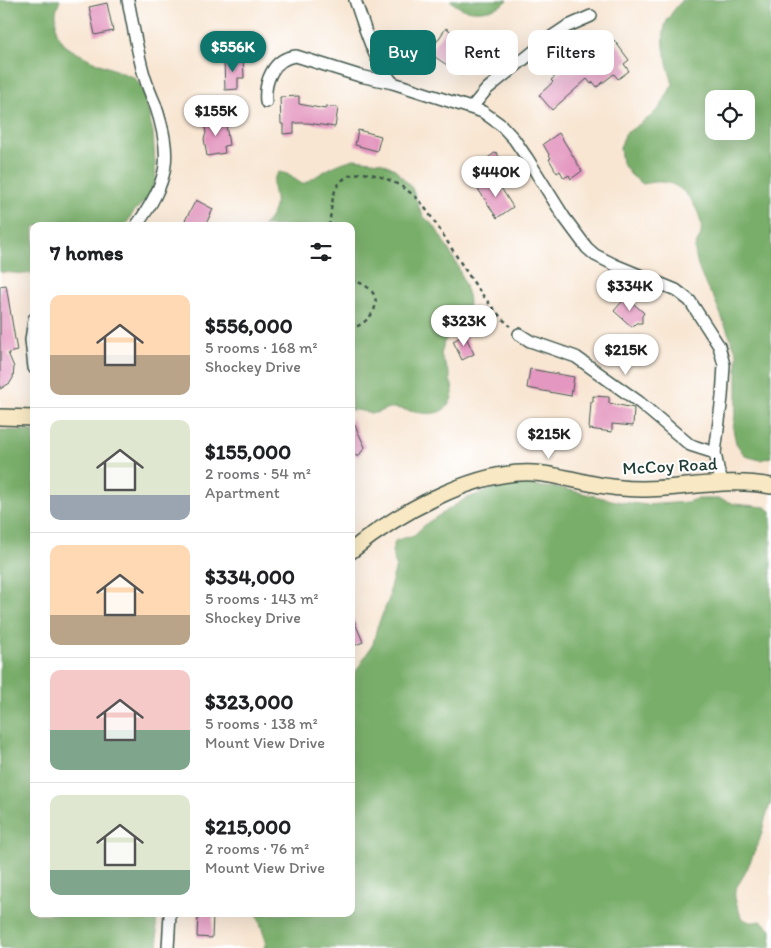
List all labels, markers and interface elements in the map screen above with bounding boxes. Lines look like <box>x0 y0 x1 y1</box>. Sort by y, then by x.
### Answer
pin: $556K <box>198 30 268 73</box>
chip: Buy <box>370 30 436 75</box>
chip: Rent <box>446 30 518 75</box>
chip: Filters <box>528 30 614 75</box>
text: $556K <box>211 37 255 56</box>
map controls <box>705 90 755 140</box>
button: locate <box>705 90 755 140</box>
pin: $155K <box>181 94 251 137</box>
text: $155K <box>195 101 237 120</box>
pin: $440K <box>461 156 531 198</box>
text: $440K <box>472 162 520 181</box>
icon: filters <box>307 238 335 266</box>
text: 7 homes <box>50 240 124 265</box>
pin: $334K <box>595 270 665 312</box>
text: $334K <box>607 276 653 295</box>
pin: $323K <box>429 304 499 347</box>
text: $323K <box>442 311 486 330</box>
text: $556,000 <box>205 313 293 338</box>
icon: home <box>90 315 150 375</box>
pin: $215K <box>591 334 661 376</box>
text: 5 rooms · 168 m² <box>205 338 318 357</box>
text: $215K <box>605 340 647 359</box>
text: Shockey Drive <box>205 357 301 376</box>
pin: $215K <box>514 418 584 460</box>
text: $215K <box>528 424 570 443</box>
text: $155,000 <box>205 439 291 464</box>
icon: home <box>90 440 150 500</box>
street label: McCoy Road <box>622 453 718 479</box>
text: 2 rooms · 54 m² <box>205 464 311 483</box>
text: Apartment <box>205 483 280 502</box>
text: $334,000 <box>205 564 295 589</box>
icon: home <box>90 565 150 625</box>
text: 5 rooms · 143 m² <box>205 589 319 608</box>
text: Shockey Drive <box>205 608 301 627</box>
text: $323,000 <box>205 689 293 714</box>
icon: home <box>90 690 150 750</box>
text: 5 rooms · 138 m² <box>205 714 318 733</box>
text: Mount View Drive <box>205 733 325 752</box>
text: $215,000 <box>205 814 291 839</box>
icon: home <box>90 815 150 875</box>
text: 2 rooms · 76 m² <box>205 839 309 858</box>
text: Mount View Drive <box>205 858 325 877</box>

